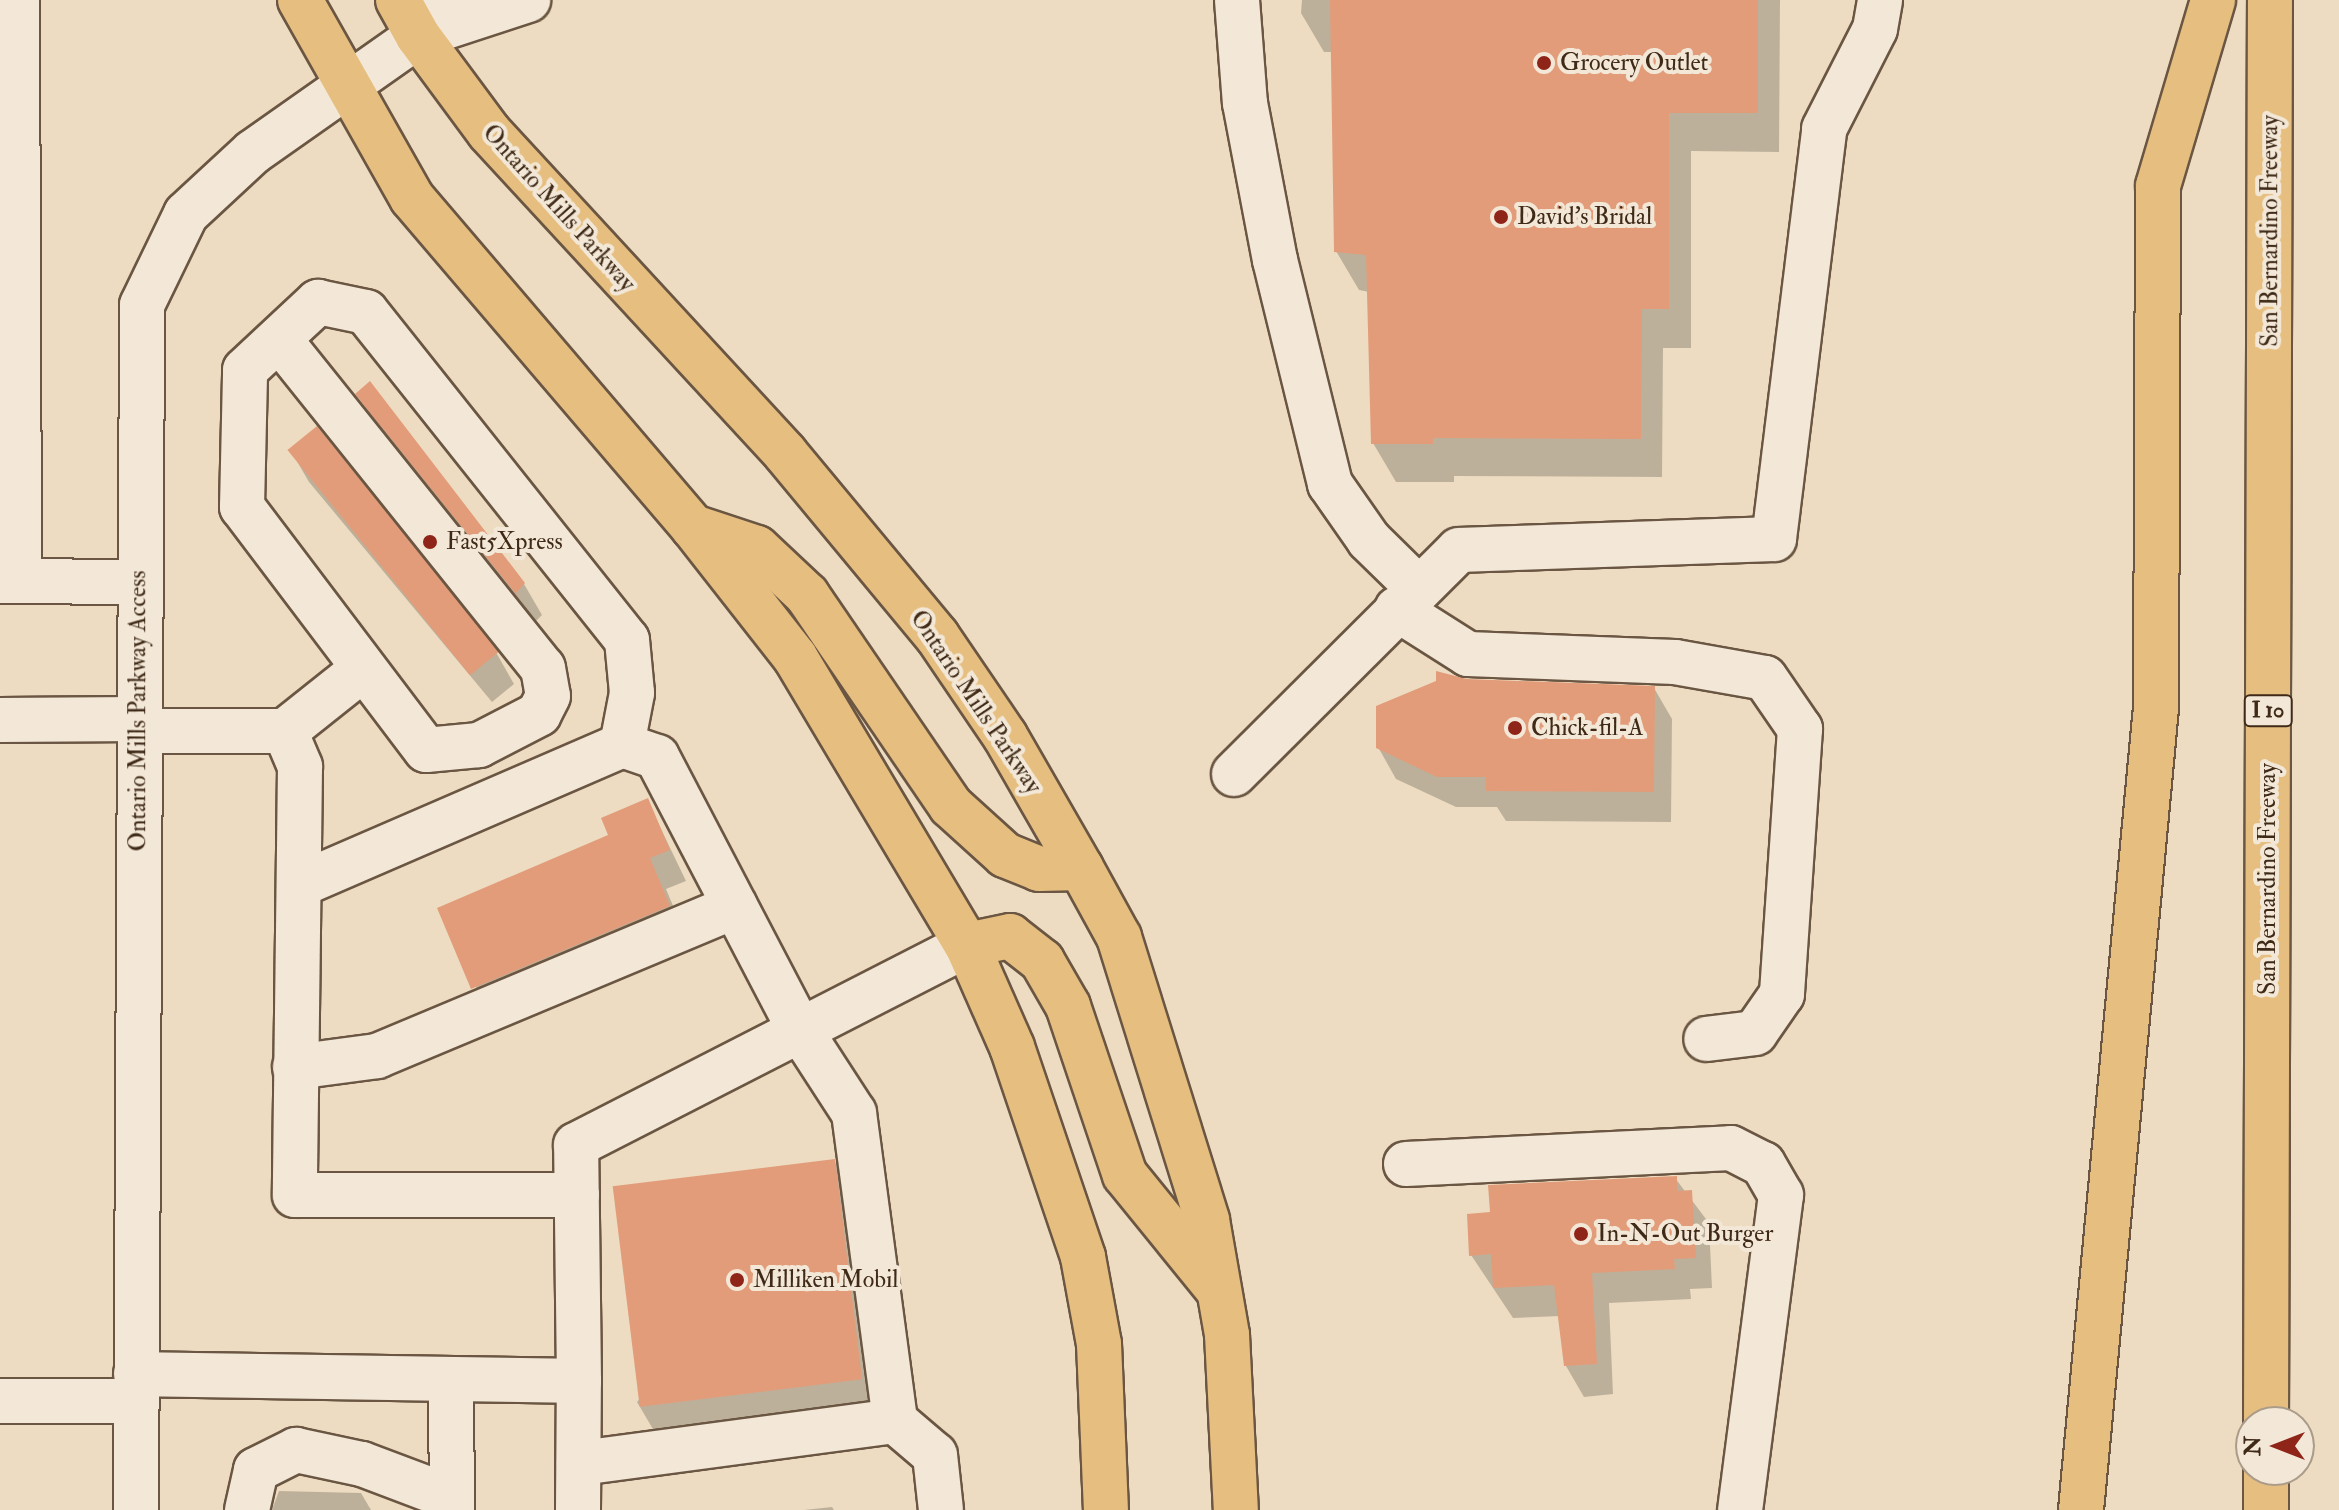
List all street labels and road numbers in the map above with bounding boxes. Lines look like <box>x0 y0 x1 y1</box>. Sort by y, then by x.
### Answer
street label: San Bernardino Freeway <box>2256 115 2284 347</box>
street label: Ontario Mills Parkway <box>476 119 642 297</box>
street label: Ontario Mills Parkway Access <box>124 571 152 851</box>
street label: Ontario Mills Parkway <box>904 605 1048 799</box>
road number: I 10 <box>2242 693 2294 729</box>
street label: San Bernardino Freeway <box>2254 763 2282 995</box>

